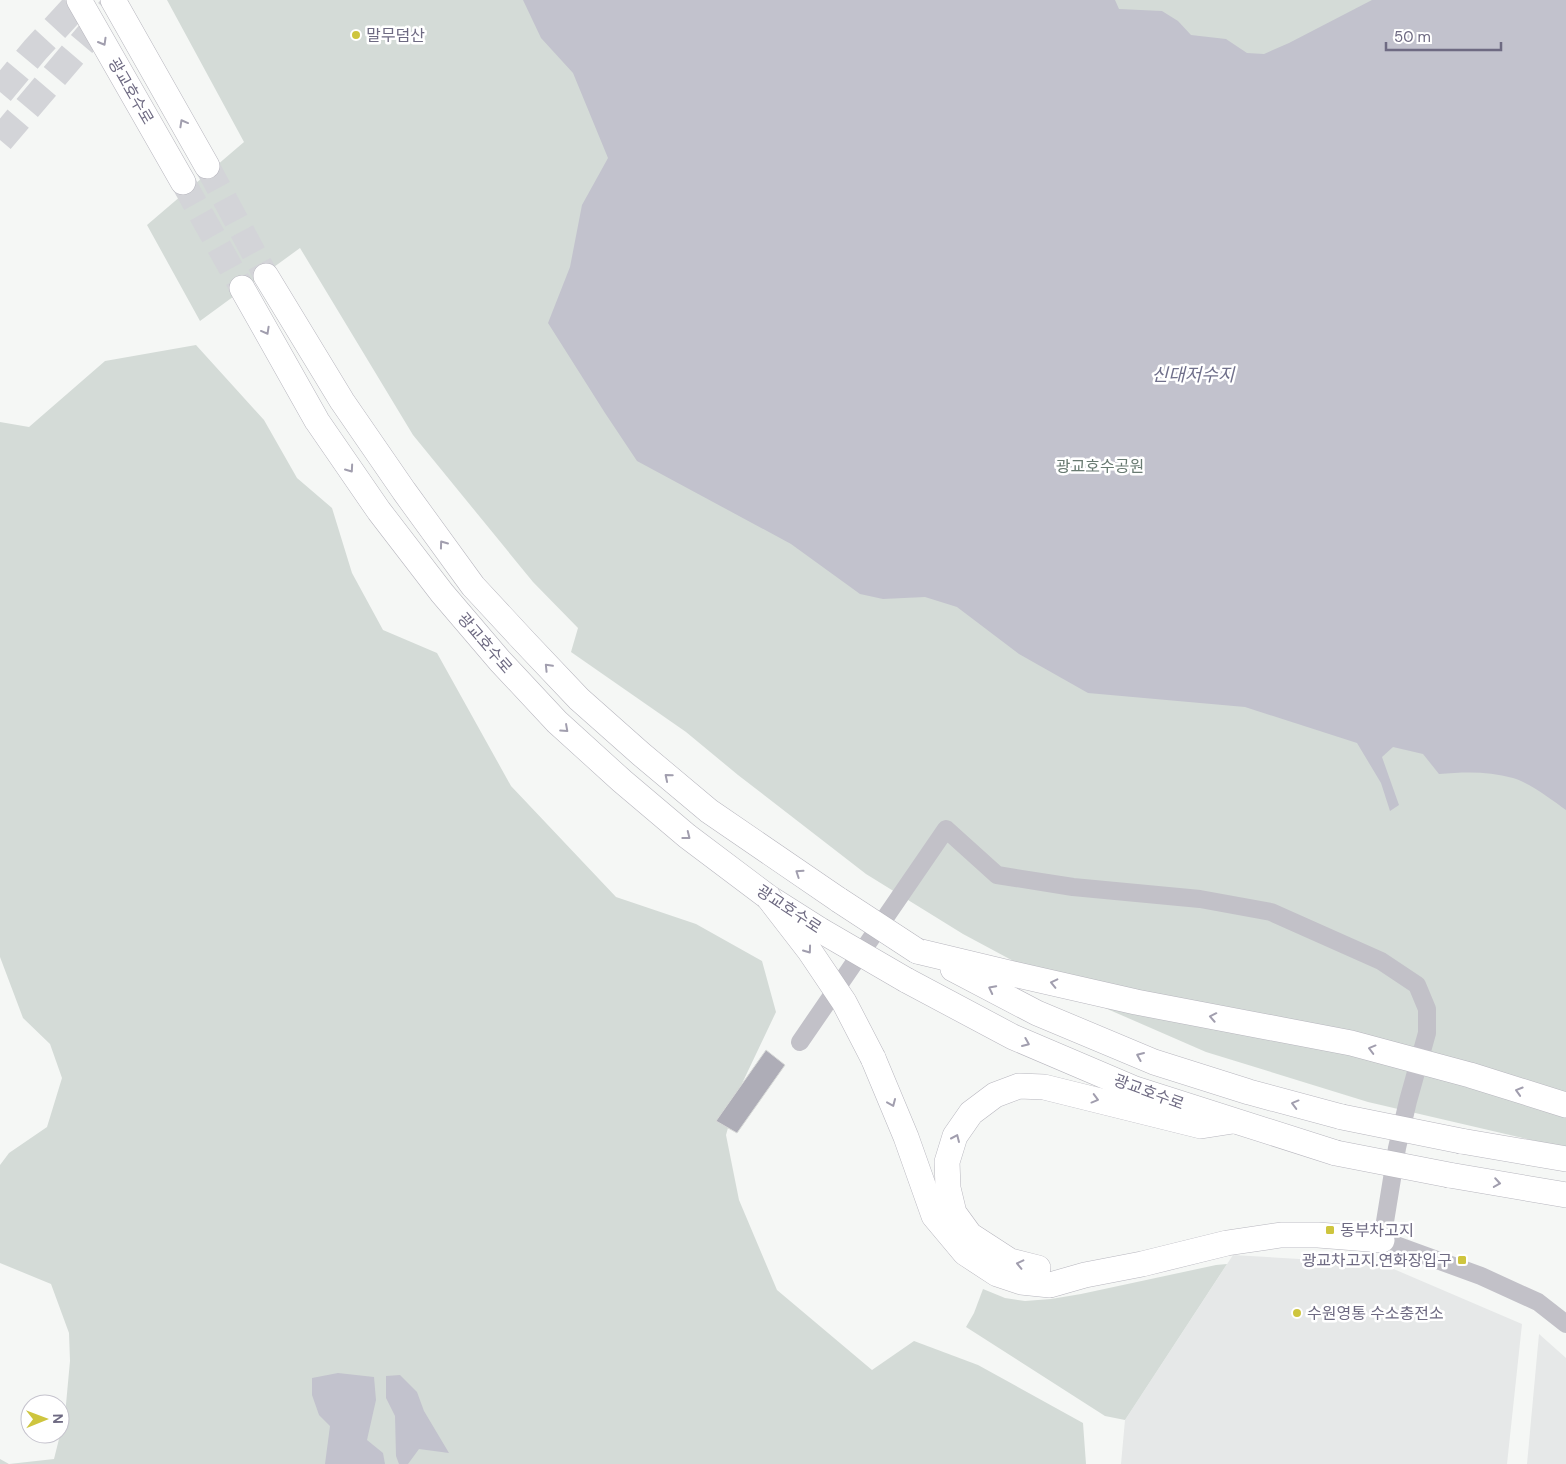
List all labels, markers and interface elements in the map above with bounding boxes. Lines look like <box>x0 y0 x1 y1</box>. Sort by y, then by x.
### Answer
scale bar <box>1386 20 1501 52</box>
place label: 말무덤산 <box>366 25 425 46</box>
text: 50 m <box>1394 27 1431 47</box>
marker: 말무덤산 <box>350 29 362 41</box>
one-way arrow <box>97 37 107 46</box>
street label: 광교호수로 <box>104 54 159 128</box>
one-way arrow <box>180 120 190 129</box>
one-way arrow <box>259 326 269 335</box>
water label: 신대저수지 <box>1152 363 1236 387</box>
park label: 광교호수공원 <box>1056 456 1144 477</box>
one-way arrow <box>344 464 353 473</box>
one-way arrow <box>440 541 448 550</box>
street label: 광교호수로 <box>453 608 517 678</box>
one-way arrow <box>545 663 554 672</box>
one-way arrow <box>559 724 568 733</box>
one-way arrow <box>664 773 673 782</box>
one-way arrow <box>681 831 690 839</box>
one-way arrow <box>795 869 804 879</box>
street label: 광교호수로 <box>752 880 826 938</box>
one-way arrow <box>802 944 811 953</box>
one-way arrow <box>1049 978 1058 989</box>
one-way arrow <box>988 985 997 995</box>
one-way arrow <box>1208 1012 1217 1022</box>
one-way arrow <box>1021 1036 1030 1047</box>
one-way arrow <box>1367 1044 1376 1055</box>
one-way arrow <box>1136 1051 1145 1062</box>
street label: 광교호수로 <box>1111 1070 1187 1115</box>
one-way arrow <box>1516 1086 1524 1096</box>
one-way arrow <box>1091 1093 1099 1104</box>
one-way arrow <box>885 1098 896 1107</box>
one-way arrow <box>1291 1100 1299 1110</box>
one-way arrow <box>949 1134 960 1143</box>
one-way arrow <box>1493 1178 1501 1188</box>
place label: 동부차고지 <box>1340 1220 1414 1241</box>
marker: 동부차고지 <box>1324 1224 1336 1236</box>
place label: 광교차고지.연화장입구 <box>1302 1250 1452 1271</box>
marker: 광교차고지.연화장입구 <box>1456 1254 1468 1266</box>
one-way arrow <box>1015 1259 1024 1270</box>
place label: 수원영통 수소충전소 <box>1307 1303 1444 1324</box>
marker: 수원영통 수소충전소 <box>1291 1307 1303 1319</box>
north arrow <box>20 1394 70 1444</box>
text: N <box>49 1414 67 1424</box>

